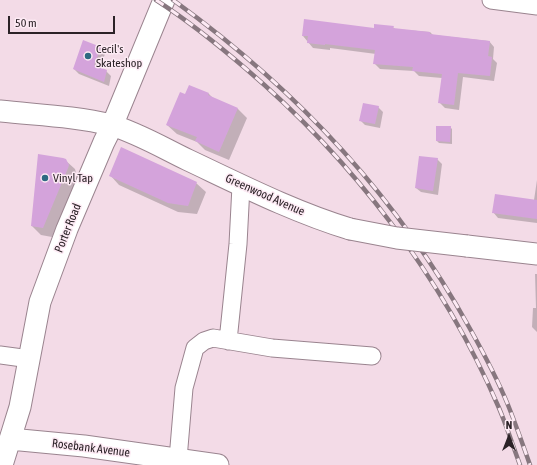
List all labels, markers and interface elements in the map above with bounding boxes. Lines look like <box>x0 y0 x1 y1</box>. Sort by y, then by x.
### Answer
scale bar <box>10 8 117 34</box>
text: 50 m <box>15 16 37 30</box>
place label: Cecil's Skateshop <box>96 42 142 70</box>
marker: Cecil's Skateshop <box>83 51 93 61</box>
place label: Vinyl Tap <box>53 171 93 185</box>
street label: Greenwood Avenue <box>223 171 307 219</box>
marker: Vinyl Tap <box>40 173 50 183</box>
street label: Porter Road <box>52 201 84 255</box>
north arrow <box>489 417 529 457</box>
text: N <box>506 419 512 431</box>
street label: Rosebank Avenue <box>51 436 131 460</box>

